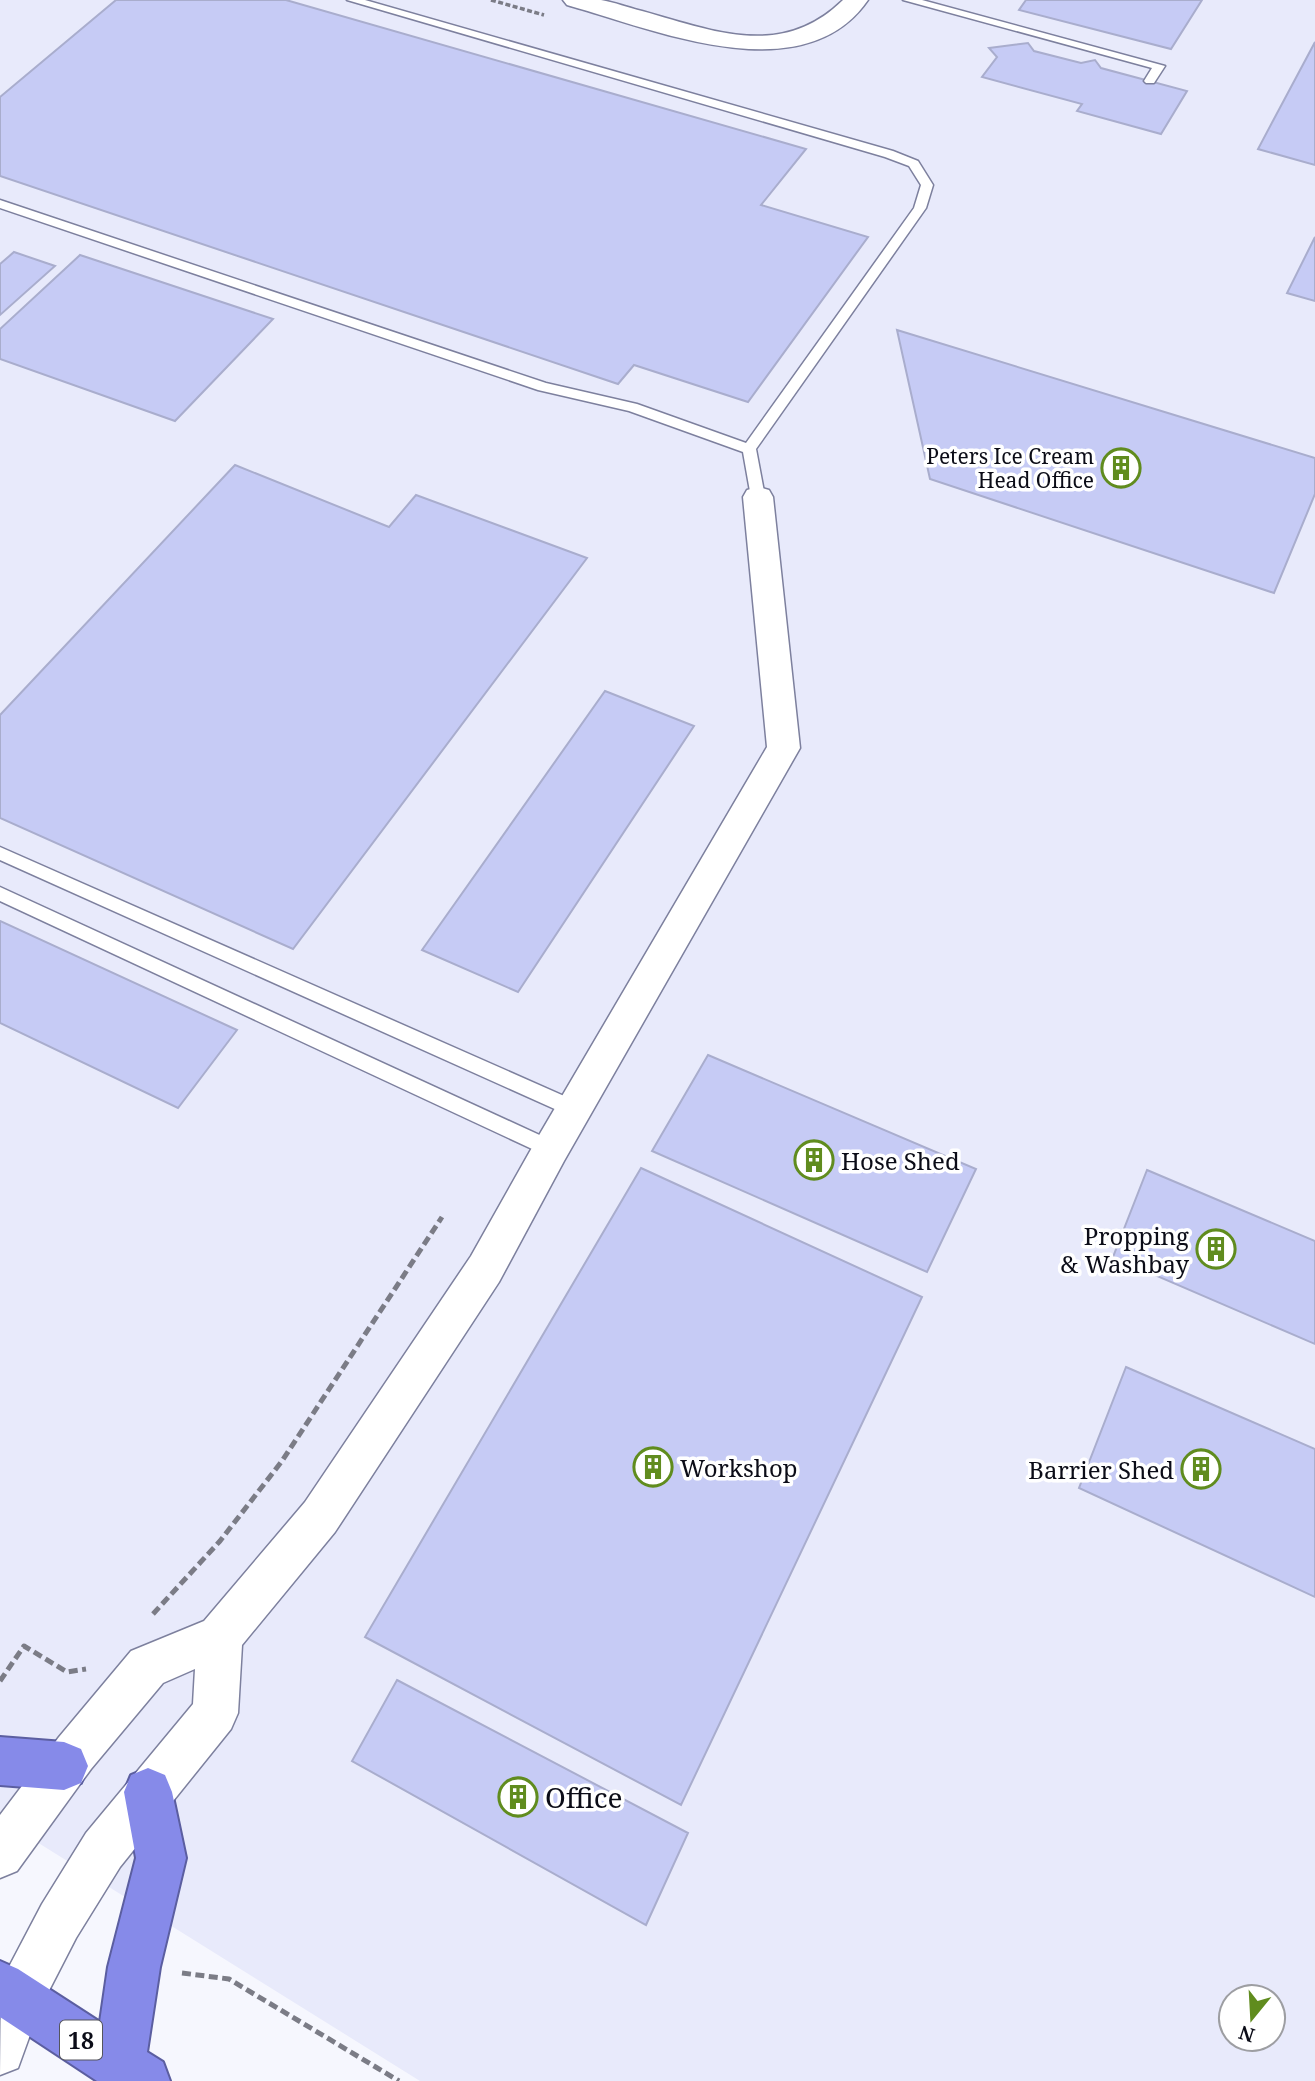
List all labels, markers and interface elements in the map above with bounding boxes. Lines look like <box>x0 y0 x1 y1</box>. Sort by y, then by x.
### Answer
place label: Peters Ice Cream Head Office <box>926 442 1094 494</box>
building icon: Peters Ice Cream Head Office <box>1100 447 1142 489</box>
building icon: Hose Shed <box>793 1139 835 1181</box>
place label: Hose Shed <box>841 1144 960 1177</box>
place label: Propping & Washbay <box>1061 1219 1189 1280</box>
building icon: Propping & Washbay <box>1195 1228 1237 1270</box>
building icon: Workshop <box>632 1446 674 1488</box>
building icon: Barrier Shed <box>1180 1448 1222 1490</box>
place label: Workshop <box>680 1451 798 1484</box>
place label: Barrier Shed <box>1028 1453 1174 1486</box>
building icon: Office <box>497 1776 539 1818</box>
place label: Office <box>545 1778 623 1816</box>
north arrow <box>1217 1983 1287 2053</box>
text: N <box>1236 2019 1258 2049</box>
road number: 18 <box>60 2021 102 2060</box>

